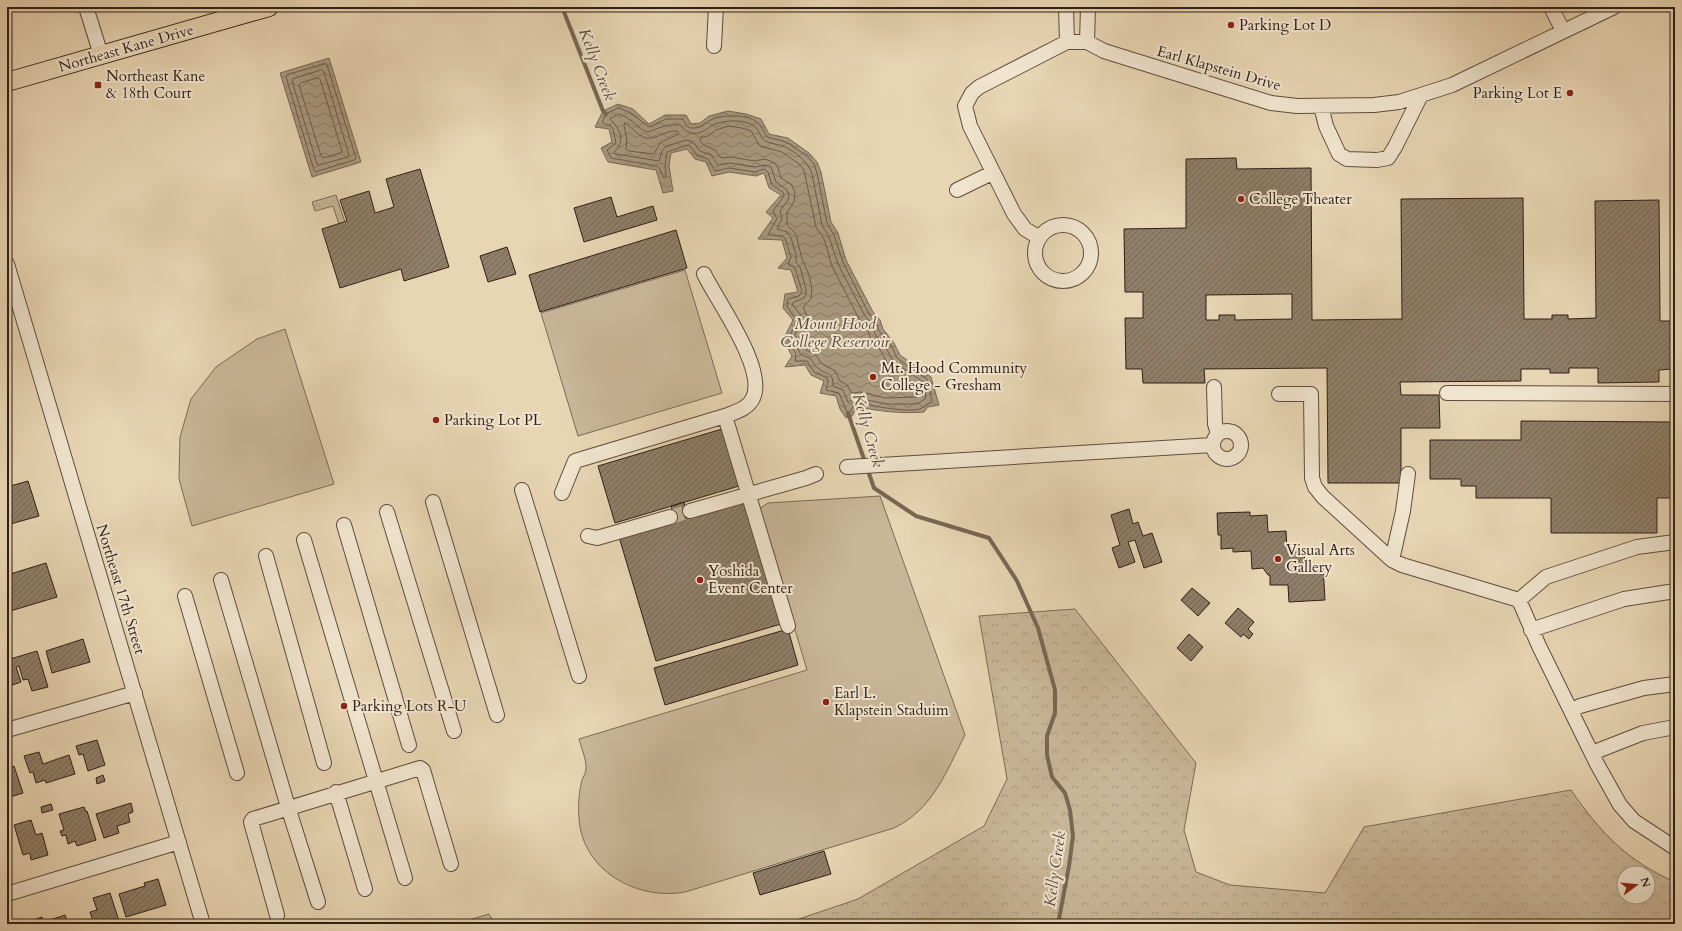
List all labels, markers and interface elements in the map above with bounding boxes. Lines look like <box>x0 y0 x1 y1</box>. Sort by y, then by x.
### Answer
place label: Parking Lot D <box>1239 15 1331 35</box>
street label: Northeast Kane Drive <box>56 19 196 77</box>
marker: Parking Lot D <box>1226 20 1236 30</box>
water label: Kelly Creek <box>573 25 621 104</box>
street label: Earl Klapstein Drive <box>1155 41 1284 95</box>
place label: Northeast Kane & 18th Court <box>106 66 206 103</box>
marker: Northeast Kane & 18th Court <box>93 80 103 90</box>
place label: Parking Lot E <box>1473 83 1562 103</box>
marker: Parking Lot E <box>1565 88 1575 98</box>
place label: College Theater <box>1249 189 1352 209</box>
marker: College Theater <box>1236 194 1246 204</box>
water label: Mount Hood College Reservoir <box>780 313 891 353</box>
place label: Mt. Hood Community College - Gresham <box>881 358 1027 395</box>
marker: Mt. Hood Community College - Gresham <box>868 372 878 382</box>
water label: Kelly Creek <box>847 391 889 470</box>
place label: Parking Lot PL <box>444 410 543 430</box>
marker: Parking Lot PL <box>431 415 441 425</box>
street label: Northeast 17th Street <box>92 522 150 657</box>
place label: Visual Arts Gallery <box>1286 540 1355 577</box>
marker: Visual Arts Gallery <box>1273 554 1283 564</box>
place label: Yoshida Event Center <box>708 561 793 598</box>
marker: Yoshida Event Center <box>695 575 705 585</box>
place label: Earl L. Klapstein Staduim <box>834 683 949 720</box>
place label: Parking Lots R-U <box>352 696 467 716</box>
marker: Earl L. Klapstein Staduim <box>821 697 831 707</box>
marker: Parking Lots R-U <box>339 701 349 711</box>
water label: Kelly Creek <box>1039 830 1071 908</box>
north arrow <box>1616 865 1656 905</box>
text: N <box>1637 876 1654 889</box>

